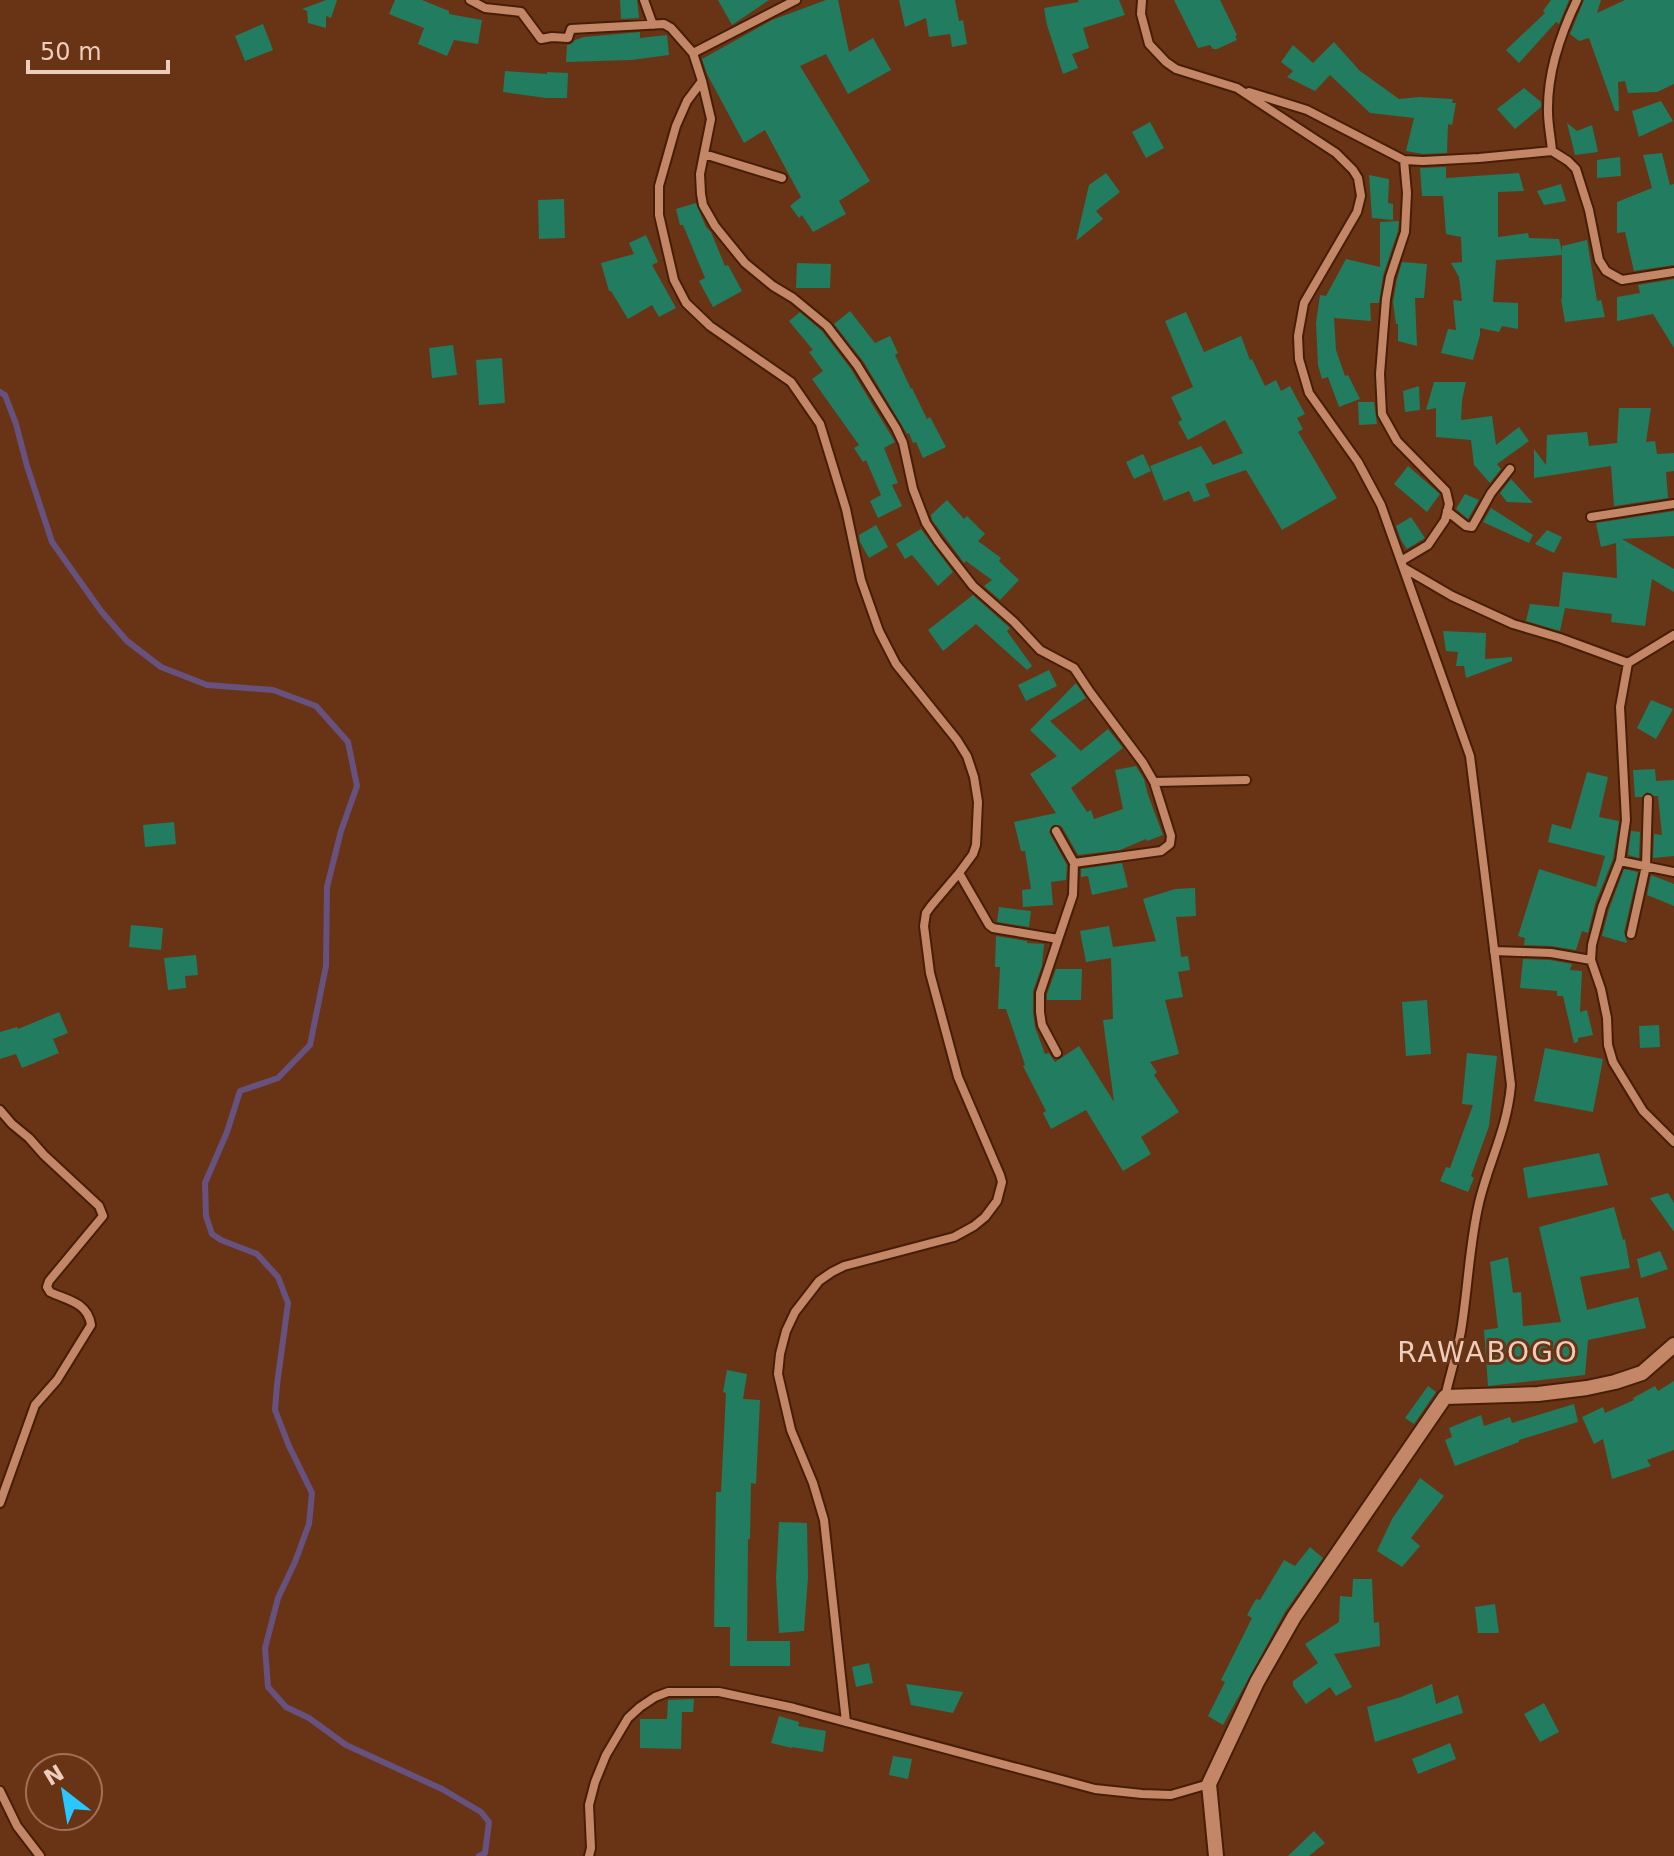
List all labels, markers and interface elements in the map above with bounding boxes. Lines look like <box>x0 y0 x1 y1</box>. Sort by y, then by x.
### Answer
scale bar <box>28 24 168 74</box>
text: 50 m <box>40 38 102 66</box>
district label: RAWABOGO <box>1397 1336 1579 1369</box>
north arrow <box>24 1752 104 1832</box>
text: N <box>40 1760 68 1791</box>

